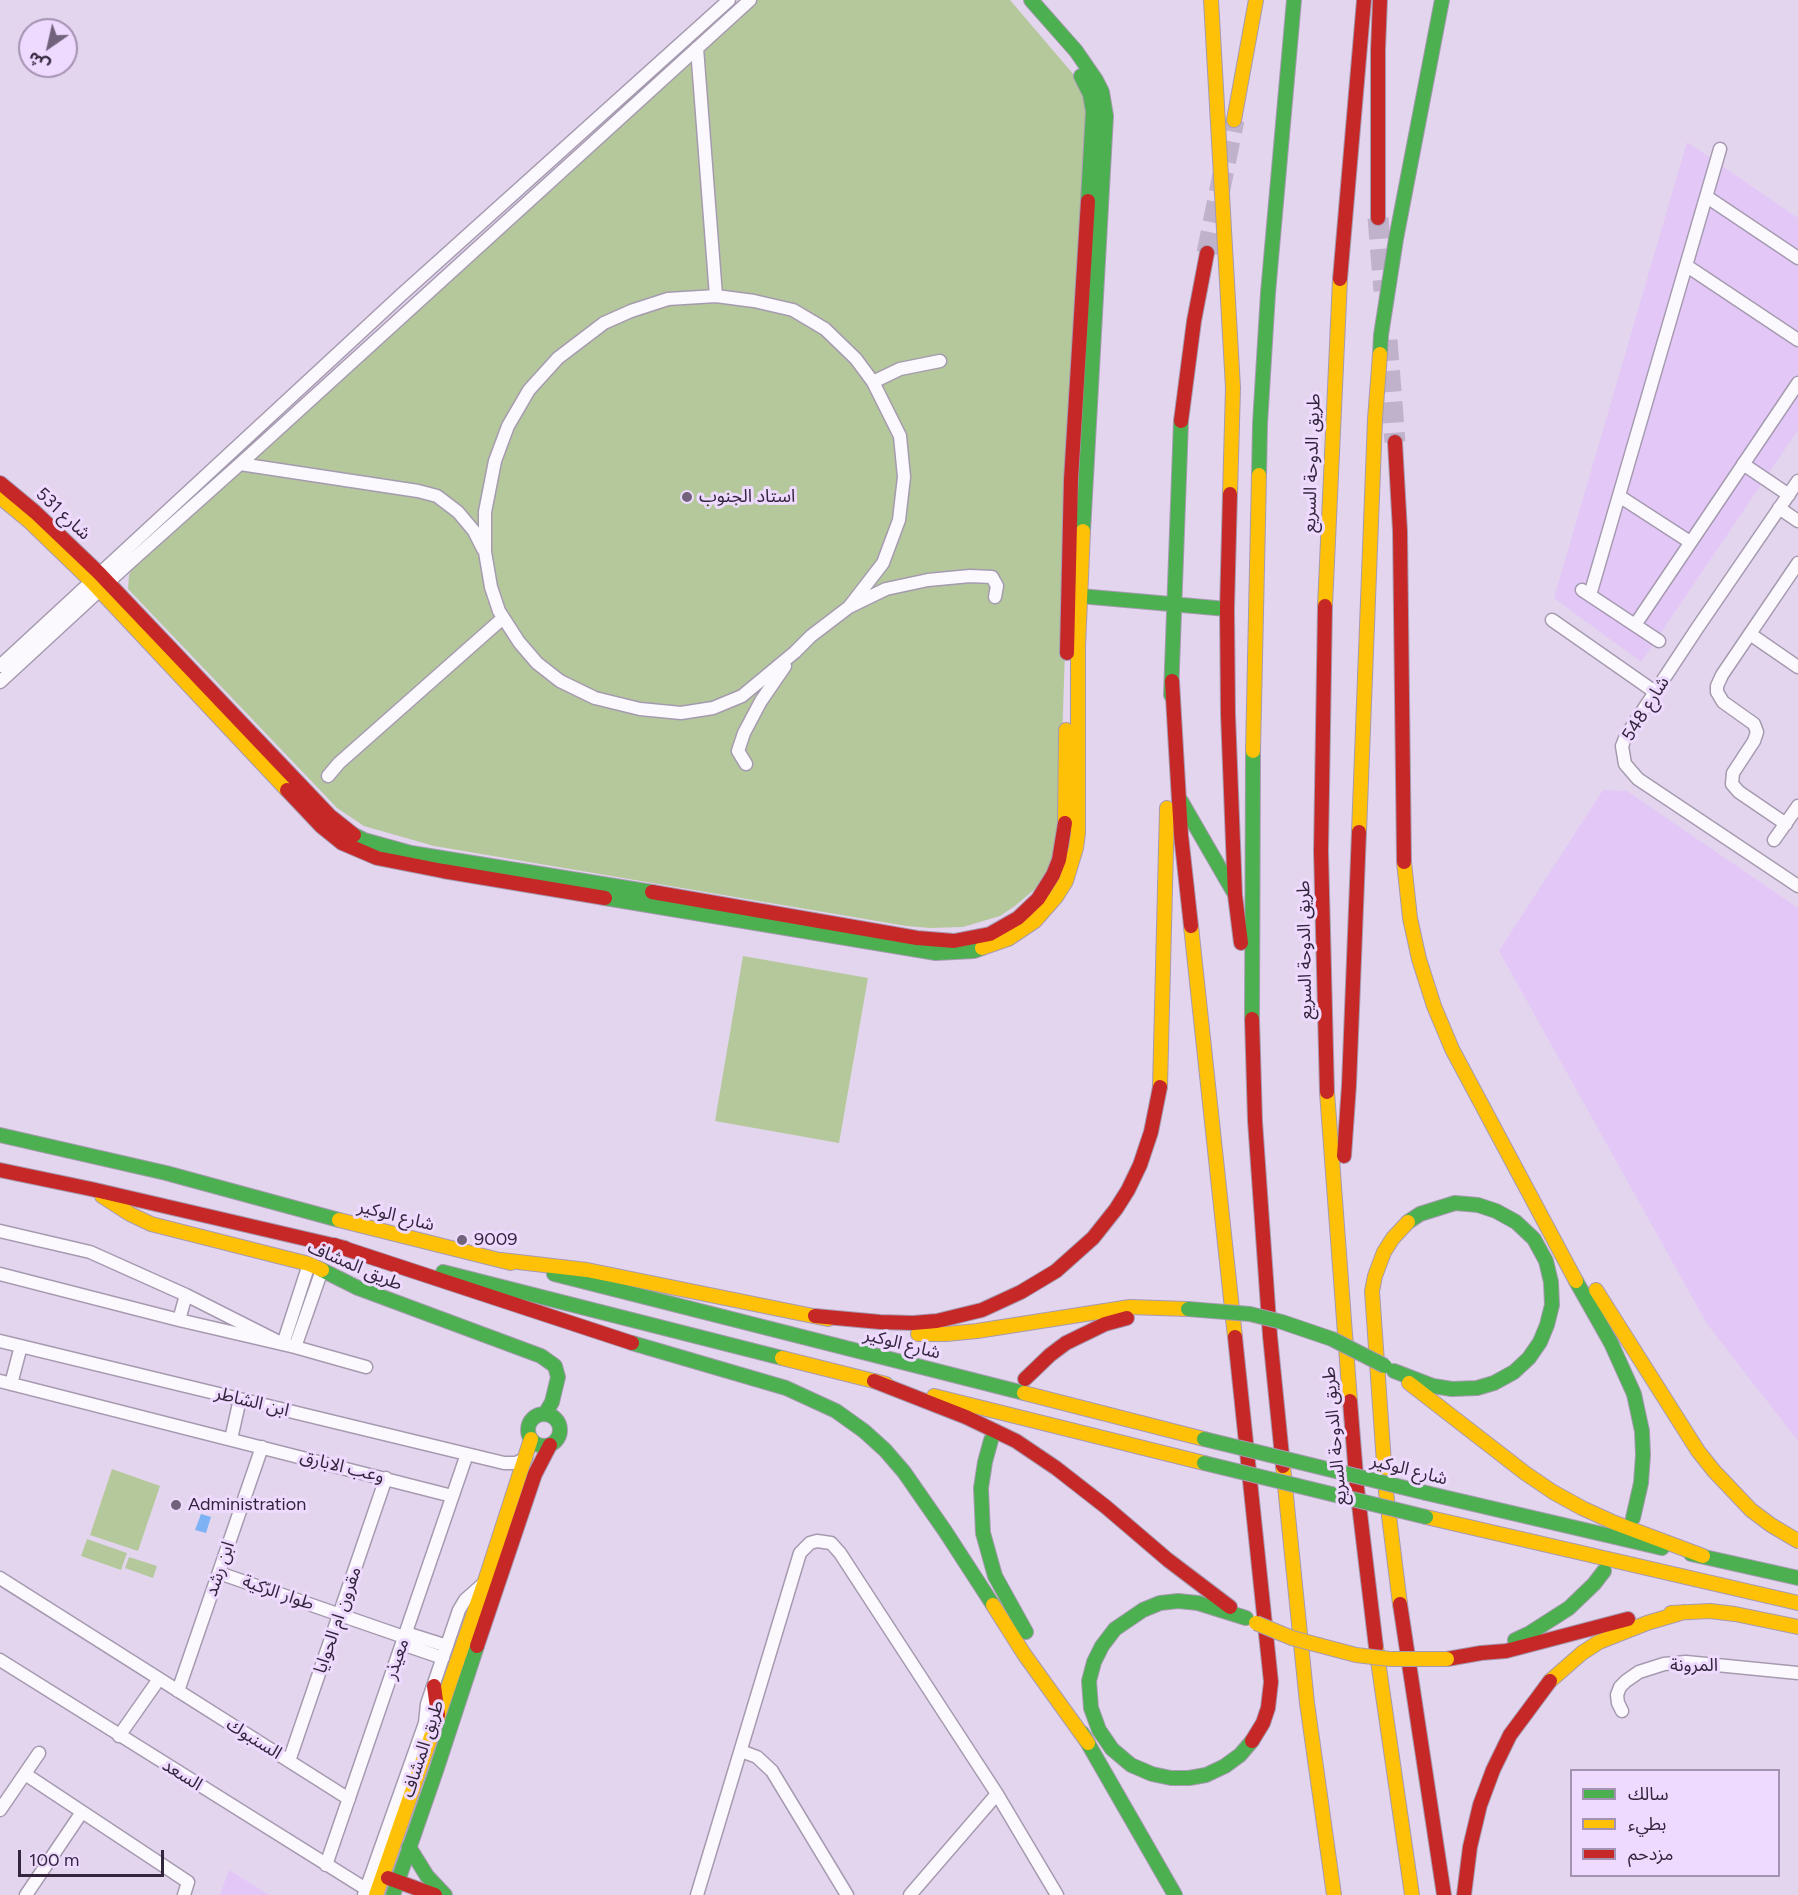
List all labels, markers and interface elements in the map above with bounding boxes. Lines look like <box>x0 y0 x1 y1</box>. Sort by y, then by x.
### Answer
north arrow <box>18 18 78 78</box>
text: ش <box>24 48 53 76</box>
street label: طريق الدوحة السريع <box>1299 393 1325 533</box>
street label: شارع 531 <box>31 483 95 545</box>
place label: استاد الجنوب <box>699 486 795 508</box>
marker: استاد الجنوب <box>680 490 694 504</box>
street label: شارع 548 <box>1618 673 1674 745</box>
street label: طريق الدوحة السريع <box>1293 880 1317 1020</box>
street label: شارع الوكير <box>355 1196 437 1236</box>
place label: 9009 <box>474 1229 517 1251</box>
marker: 9009 <box>455 1233 469 1247</box>
street label: طريق المشاف <box>304 1236 406 1296</box>
street label: شارع الوكير <box>861 1324 943 1364</box>
street label: طريق الدوحة السريع <box>1318 1366 1352 1506</box>
street label: ابن الشاطر <box>213 1382 291 1422</box>
street label: وعب الابارق <box>298 1446 386 1488</box>
street label: شارع الوكير <box>1368 1450 1450 1490</box>
place label: Administration <box>188 1494 306 1516</box>
marker: Administration <box>169 1498 183 1512</box>
street label: ابن رشد <box>201 1539 239 1599</box>
street label: مقرون ام الحوايا <box>310 1564 366 1676</box>
street label: طوار الرّكية <box>239 1571 317 1615</box>
street label: معيذر <box>380 1636 414 1682</box>
street label: المرونة <box>1670 1655 1718 1677</box>
street label: طريق المشاف <box>397 1698 449 1800</box>
street label: السنبوك <box>222 1714 286 1764</box>
street label: السعد <box>158 1754 206 1796</box>
legend <box>1570 1769 1780 1877</box>
text: سالك <box>1628 1783 1669 1805</box>
text: بطيء <box>1628 1813 1666 1835</box>
scale bar <box>21 1838 166 1876</box>
text: مزدحم <box>1628 1843 1673 1865</box>
text: 100 m <box>29 1849 79 1871</box>

